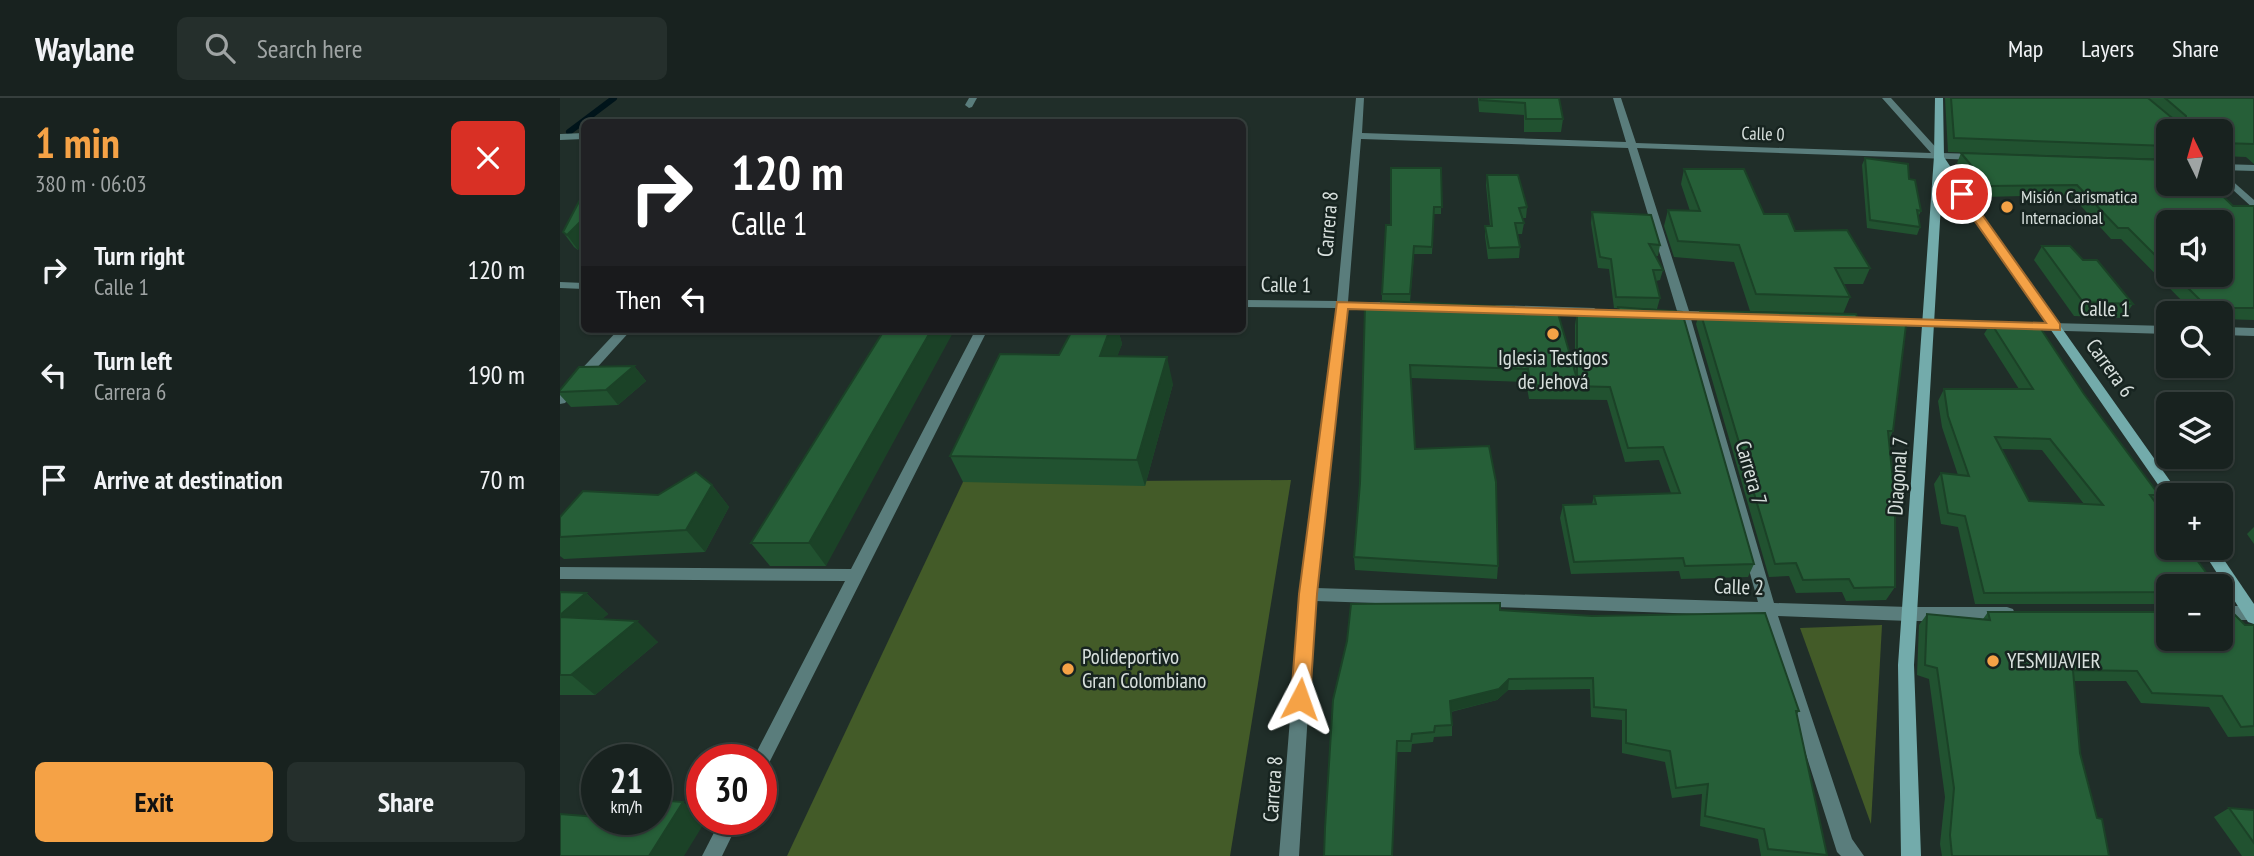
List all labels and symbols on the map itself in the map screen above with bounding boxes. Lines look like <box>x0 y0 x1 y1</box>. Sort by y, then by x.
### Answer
north arrow <box>2156 119 2233 196</box>
street label: Calle 0 <box>1741 121 1785 146</box>
pin <box>1932 164 1992 224</box>
place label: Misión Carismatica Internacional <box>2021 185 2137 229</box>
street label: Carrera 8 <box>1311 190 1344 258</box>
marker: Misión Carismatica Internacional <box>1999 199 2015 215</box>
street label: Calle 1 <box>1261 271 1311 298</box>
street label: Calle 1 <box>2080 295 2130 322</box>
marker: Iglesia Testigos de Jehová <box>1545 326 1561 342</box>
street label: Carrera 6 <box>2080 333 2141 402</box>
place label: Iglesia Testigos de Jehová <box>1498 344 1608 395</box>
street label: Diagonal 7 <box>1881 436 1914 516</box>
street label: Carrera 7 <box>1729 437 1774 508</box>
street label: Calle 2 <box>1714 572 1765 601</box>
place label: Polideportivo Gran Colombiano <box>1082 643 1206 694</box>
place label: YESMIJAVIER <box>2007 647 2101 674</box>
marker: YESMIJAVIER <box>1985 653 2001 669</box>
marker: Polideportivo Gran Colombiano <box>1060 661 1076 677</box>
position arrow <box>1263 662 1337 736</box>
speed limit sign: 30 <box>686 744 777 835</box>
street label: Carrera 8 <box>1257 755 1288 823</box>

